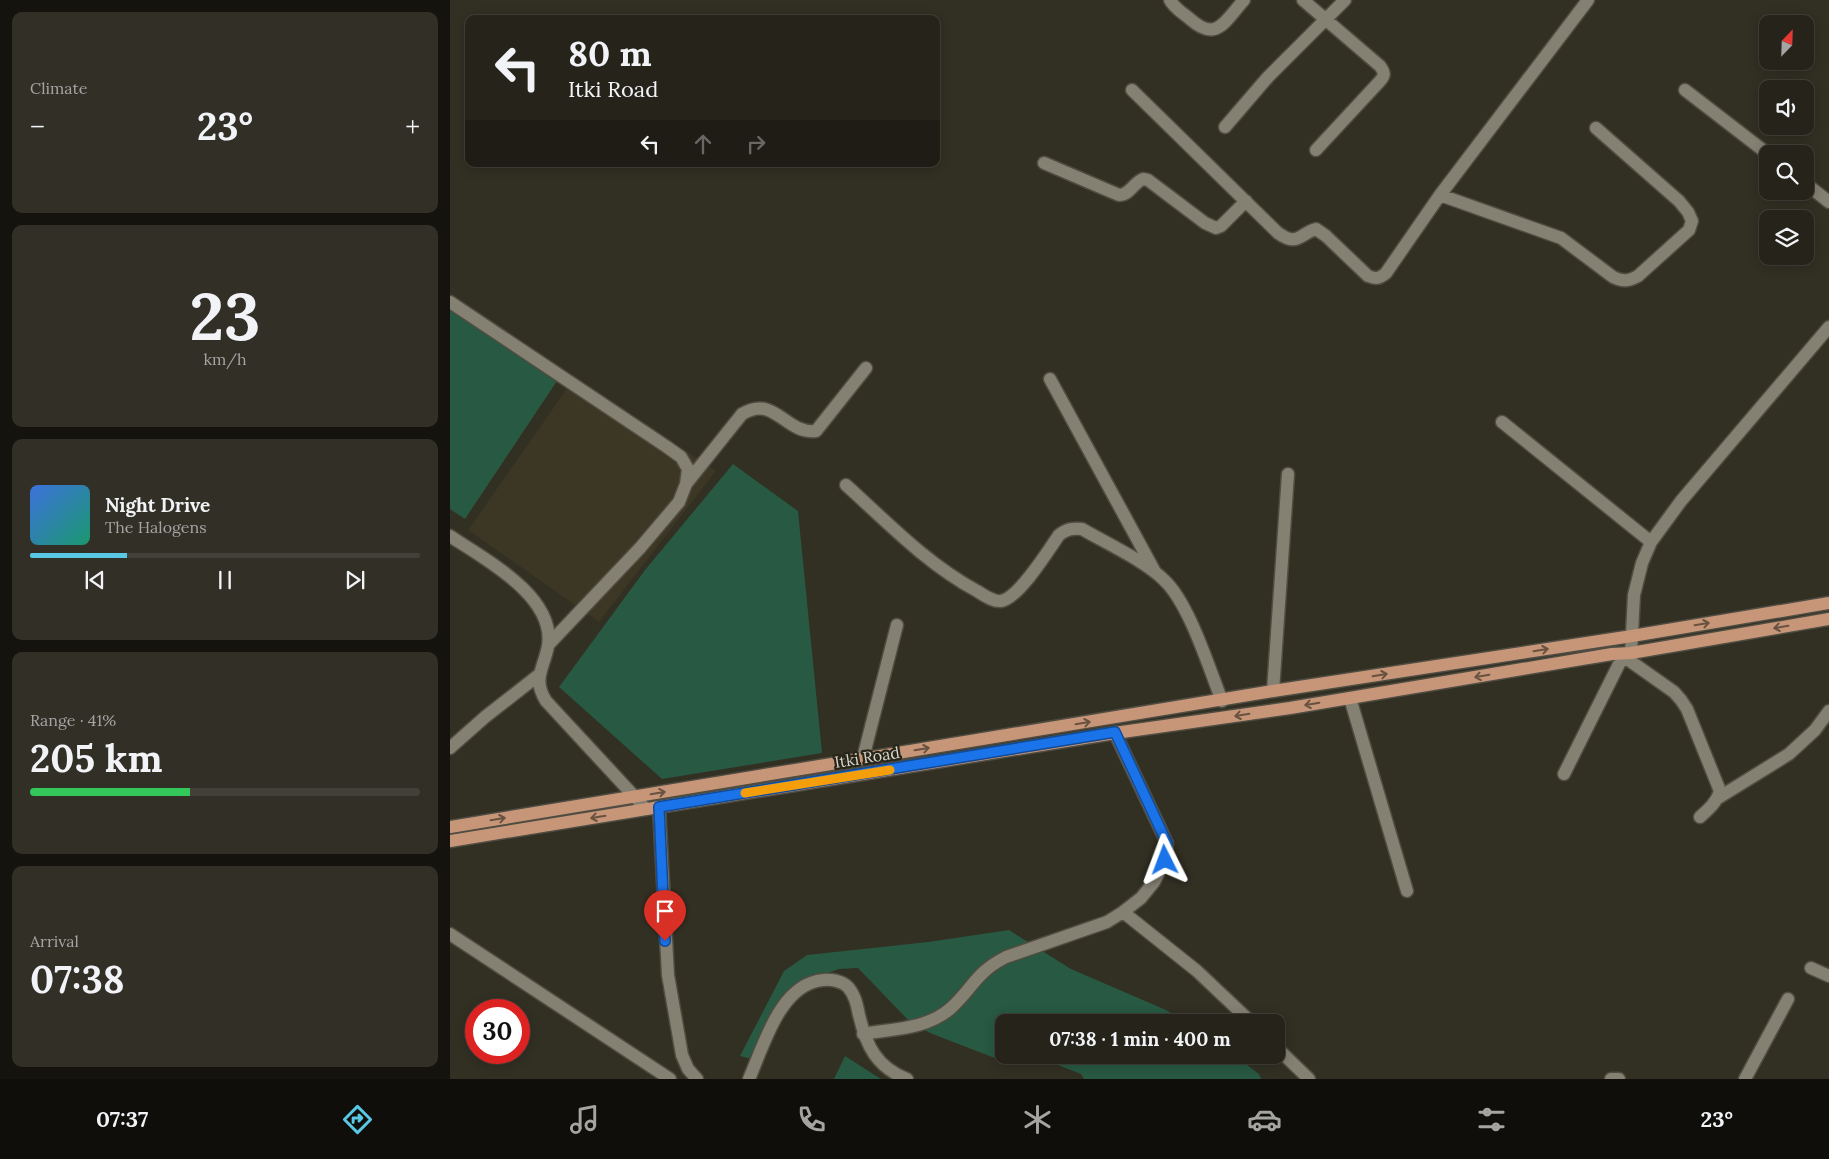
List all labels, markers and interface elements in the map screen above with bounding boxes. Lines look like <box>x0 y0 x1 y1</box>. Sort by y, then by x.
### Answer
north arrow <box>1759 15 1814 70</box>
map controls <box>1759 15 1814 265</box>
text: 80 m <box>568 31 652 76</box>
icon: left <box>485 35 550 100</box>
text: Itki Road <box>568 75 658 103</box>
text: Climate <box>30 78 87 98</box>
button: sound <box>1759 80 1814 135</box>
text: 23° <box>197 102 253 150</box>
text: − <box>30 109 45 145</box>
text: + <box>405 109 420 145</box>
icon: left <box>636 130 664 158</box>
icon: ahead <box>689 130 717 158</box>
icon: right <box>742 130 770 158</box>
button: search <box>1759 145 1814 200</box>
button: layers <box>1759 210 1814 265</box>
text: 23 <box>189 275 261 358</box>
text: km/h <box>203 349 247 369</box>
text: Night Drive <box>105 493 210 517</box>
text: The Halogens <box>105 517 207 537</box>
icon: previous <box>81 566 109 594</box>
icon: pause <box>211 566 239 594</box>
icon: next <box>341 566 369 594</box>
one-way arrow <box>1693 619 1709 629</box>
one-way arrow <box>1773 623 1789 633</box>
one-way arrow <box>1533 644 1549 654</box>
one-way arrow <box>1372 669 1388 679</box>
one-way arrow <box>1475 671 1491 681</box>
one-way arrow <box>1304 700 1320 710</box>
text: Range · 41% <box>30 710 116 730</box>
one-way arrow <box>1234 710 1250 720</box>
one-way arrow <box>1074 718 1090 728</box>
text: 205 km <box>30 734 162 782</box>
street label: Itki Road <box>833 742 901 772</box>
one-way arrow <box>914 743 930 753</box>
one-way arrow <box>650 787 666 797</box>
one-way arrow <box>590 812 606 822</box>
one-way arrow <box>490 814 506 824</box>
position arrow <box>1138 833 1190 885</box>
pin <box>644 890 686 941</box>
icon: arrive <box>651 897 679 925</box>
text: Arrival <box>30 931 79 951</box>
text: 07:38 <box>30 955 125 1003</box>
speed limit sign: 30 <box>465 999 530 1064</box>
text: 07:38 · 1 min · 400 m <box>1049 1027 1231 1051</box>
icon: directions <box>340 1102 375 1137</box>
icon: music <box>567 1102 602 1137</box>
icon: phone <box>794 1102 829 1137</box>
icon: climate <box>1020 1102 1055 1137</box>
icon: car <box>1247 1102 1282 1137</box>
icon: filters <box>1474 1102 1509 1137</box>
text: 07:37 <box>96 1105 148 1133</box>
text: 23° <box>1701 1105 1733 1133</box>

